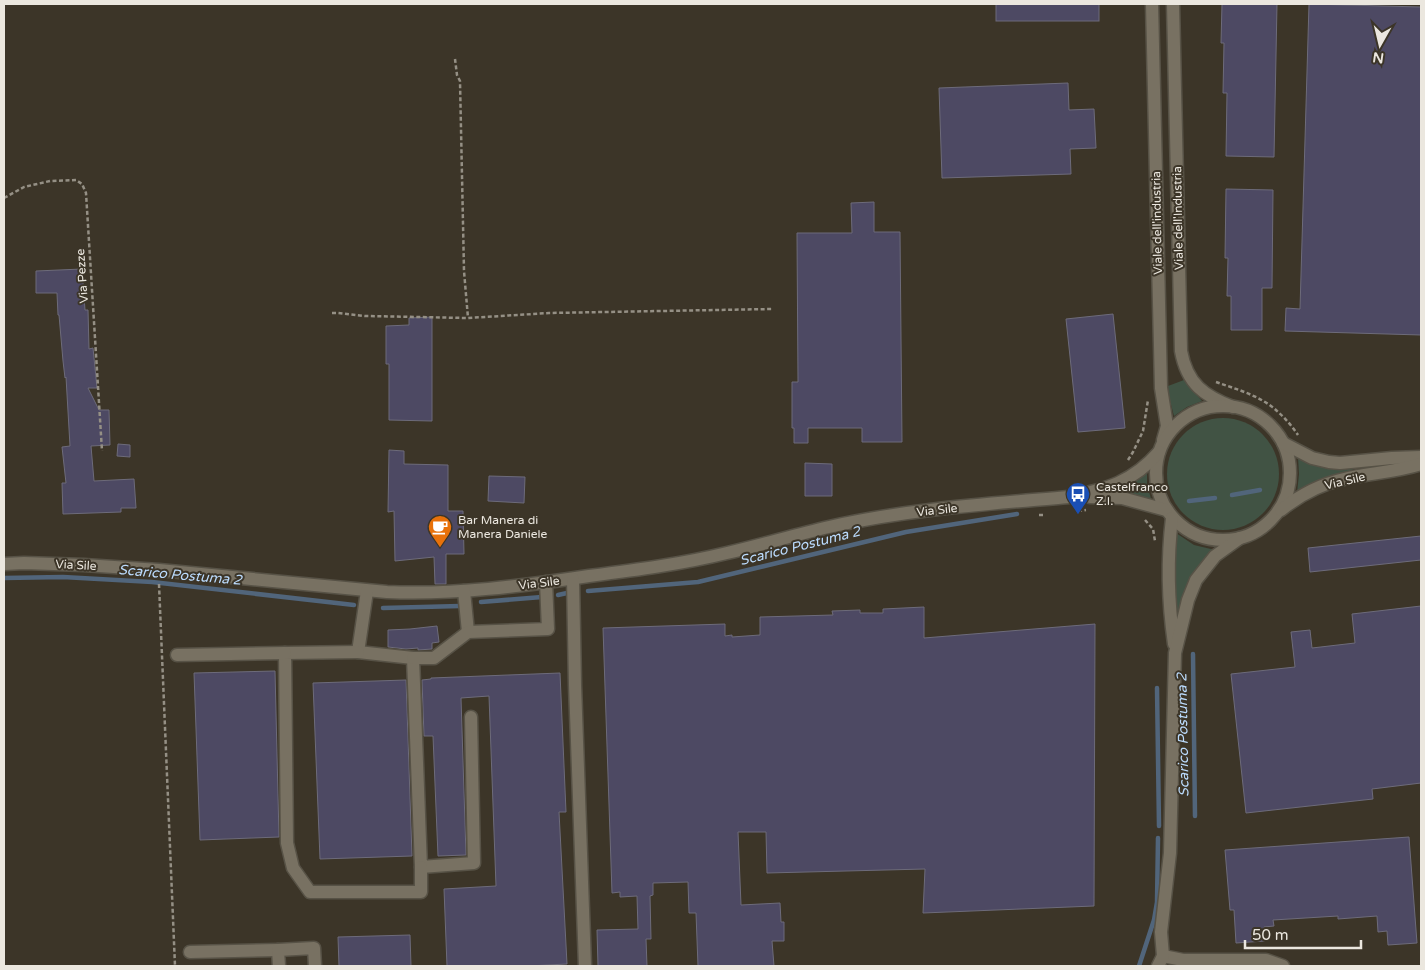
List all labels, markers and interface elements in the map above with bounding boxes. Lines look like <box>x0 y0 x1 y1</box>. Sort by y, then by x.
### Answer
north arrow <box>1355 20 1405 70</box>
text: N <box>1372 48 1385 67</box>
street label: Viale dell'Industria <box>1170 166 1186 270</box>
street label: Viale dell'industria <box>1149 171 1165 275</box>
street label: Via Pezze <box>73 248 91 304</box>
street label: Via Sile <box>1323 470 1367 492</box>
place label: Castelfranco Z.I. <box>1096 480 1168 508</box>
bus stop icon: Castelfranco Z.I. <box>1065 481 1091 515</box>
street label: Via Sile <box>916 501 958 519</box>
place label: Bar Manera di Manera Daniele <box>458 513 548 541</box>
cafe icon: Bar Manera di Manera Daniele <box>427 514 453 548</box>
water label: Scarico Postuma 2 <box>738 522 863 569</box>
street label: Via Sile <box>55 557 97 573</box>
water label: Scarico Postuma 2 <box>118 561 244 589</box>
street label: Via Sile <box>518 574 560 592</box>
water label: Scarico Postuma 2 <box>1173 672 1193 797</box>
scale bar <box>1245 918 1361 950</box>
text: 50 m <box>1252 926 1289 944</box>

